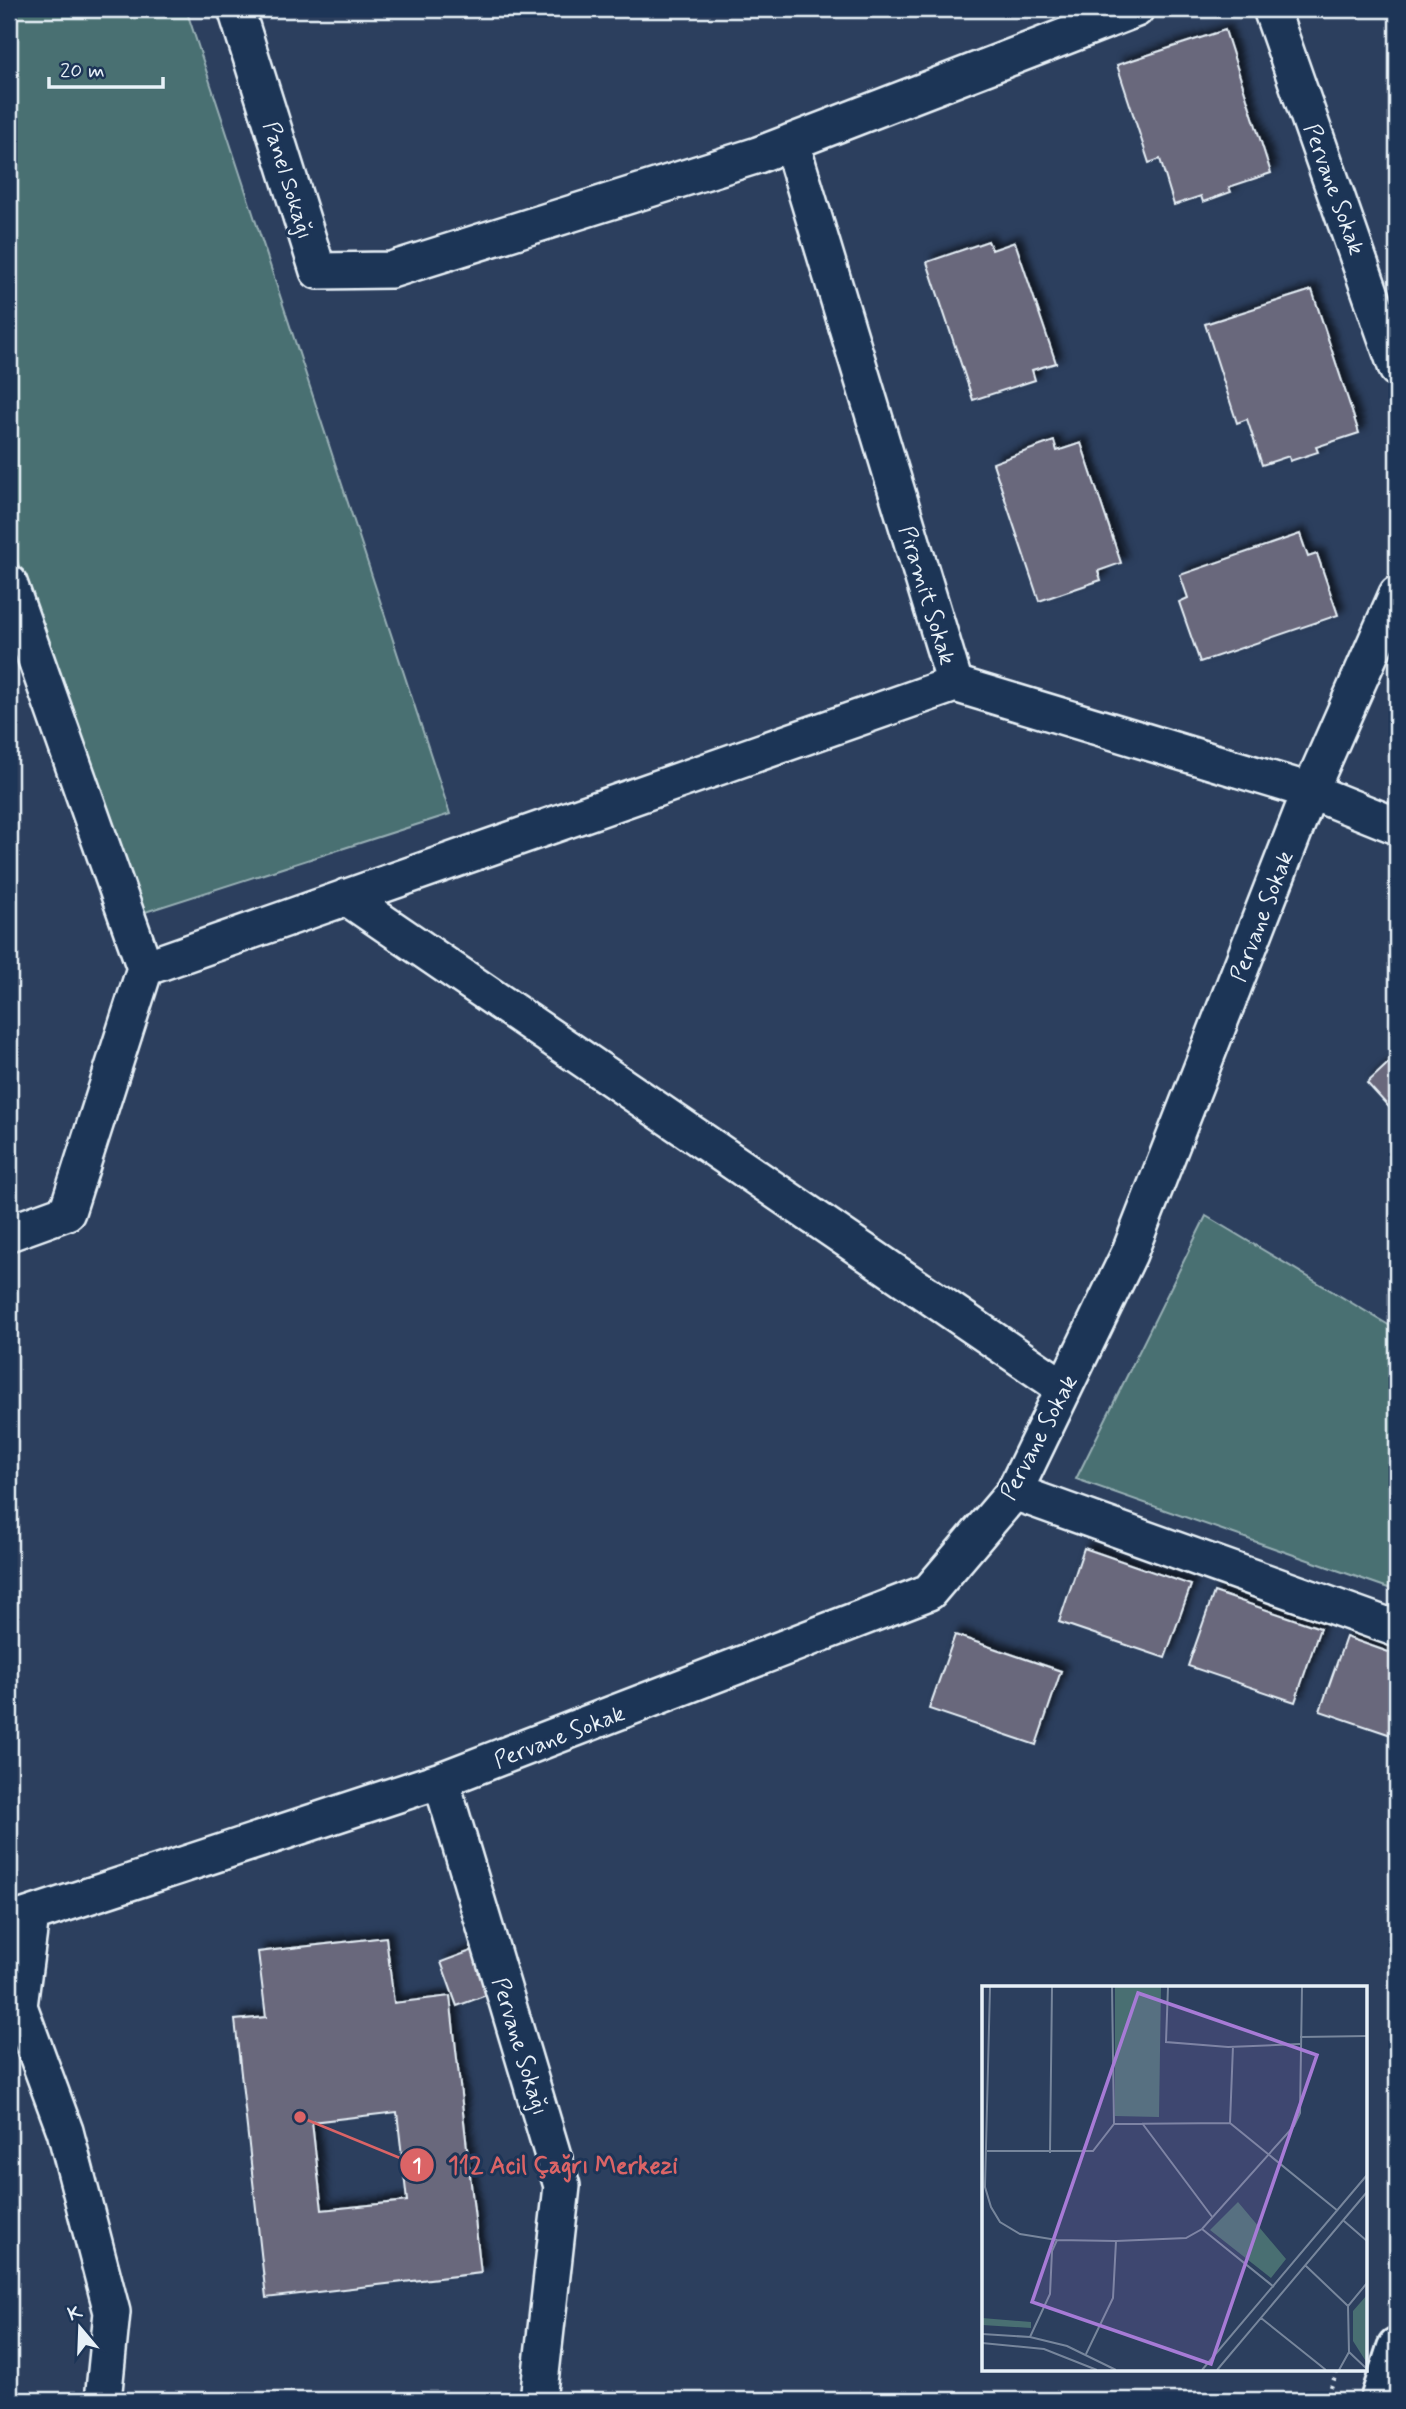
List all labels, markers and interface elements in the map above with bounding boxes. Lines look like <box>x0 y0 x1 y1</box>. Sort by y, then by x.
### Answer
scale bar <box>49 46 163 90</box>
text: 20 m <box>60 57 105 85</box>
street label: Panel Sokağı <box>255 118 319 243</box>
street label: Pervane Sokak <box>1295 120 1371 260</box>
street label: Piramit Sokak <box>891 522 961 669</box>
street label: Pervane Sokak <box>1224 847 1302 986</box>
street label: Pervane Sokak <box>994 1370 1085 1506</box>
street label: Pervane Sokak <box>490 1699 629 1777</box>
street label: Pervane Sokağı <box>484 1974 554 2119</box>
inset map <box>982 1986 1368 2370</box>
callout: 112 Acil Çağrı Merkezi <box>399 2142 692 2187</box>
text: 112 Acil Çağrı Merkezi <box>448 2151 678 2183</box>
text: 1 <box>412 2152 422 2180</box>
north arrow <box>46 2294 116 2364</box>
text: K <box>65 2299 86 2327</box>

